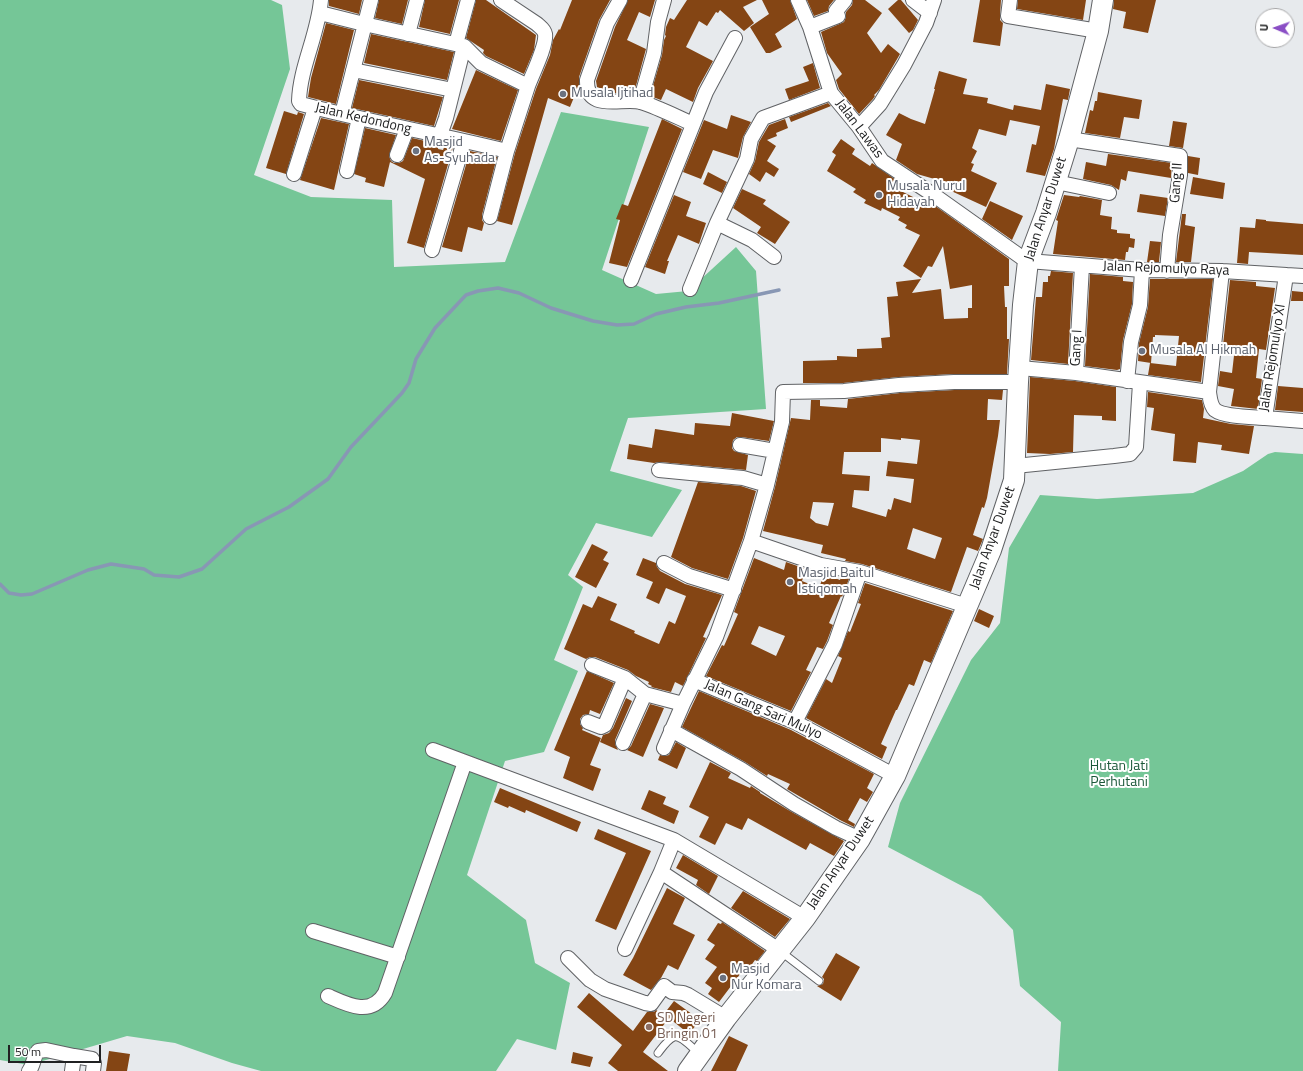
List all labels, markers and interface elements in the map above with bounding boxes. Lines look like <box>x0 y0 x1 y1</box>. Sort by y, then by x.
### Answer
north arrow <box>1255 8 1295 48</box>
text: U <box>1256 24 1272 32</box>
place label: Musala Ijtihad <box>571 86 653 102</box>
marker: Musala Ijtihad <box>558 89 568 99</box>
street label: Jalan Lawas <box>831 96 887 162</box>
street label: Jalan Kedondong <box>313 100 413 138</box>
place label: Masjid As-Syuhada <box>424 135 495 168</box>
marker: Masjid As-Syuhada <box>411 146 421 156</box>
street label: Jalan Anyar Duwet <box>1021 155 1071 263</box>
street label: Gang II <box>1167 162 1187 204</box>
place label: Musala Nurul Hidayah <box>887 179 965 212</box>
marker: Musala Nurul Hidayah <box>874 190 884 200</box>
street label: Jalan Rejomulyo Raya <box>1102 258 1230 280</box>
street label: Jalan Rejomulyo XI <box>1256 303 1290 413</box>
street label: Gang I <box>1068 329 1086 367</box>
place label: Musala Al Hikmah <box>1150 343 1256 359</box>
marker: Musala Al Hikmah <box>1137 346 1147 356</box>
street label: Jalan Anyar Duwet <box>967 484 1019 592</box>
place label: Masjid Baitul Istiqomah <box>798 566 874 598</box>
marker: Masjid Baitul Istiqomah <box>785 577 795 587</box>
street label: Jalan Gang Sari Mulyo <box>701 676 825 744</box>
park label: Hutan Jati Perhutani <box>1090 759 1148 792</box>
street label: Jalan Anyar Duwet <box>804 813 878 913</box>
place label: Masjid Nur Komara <box>731 962 802 994</box>
marker: Masjid Nur Komara <box>718 973 728 983</box>
place label: SD Negeri Bringin 01 <box>657 1011 718 1044</box>
marker: SD Negeri Bringin 01 <box>644 1022 654 1032</box>
scale bar <box>10 1037 103 1063</box>
text: 50 m <box>15 1042 41 1061</box>

